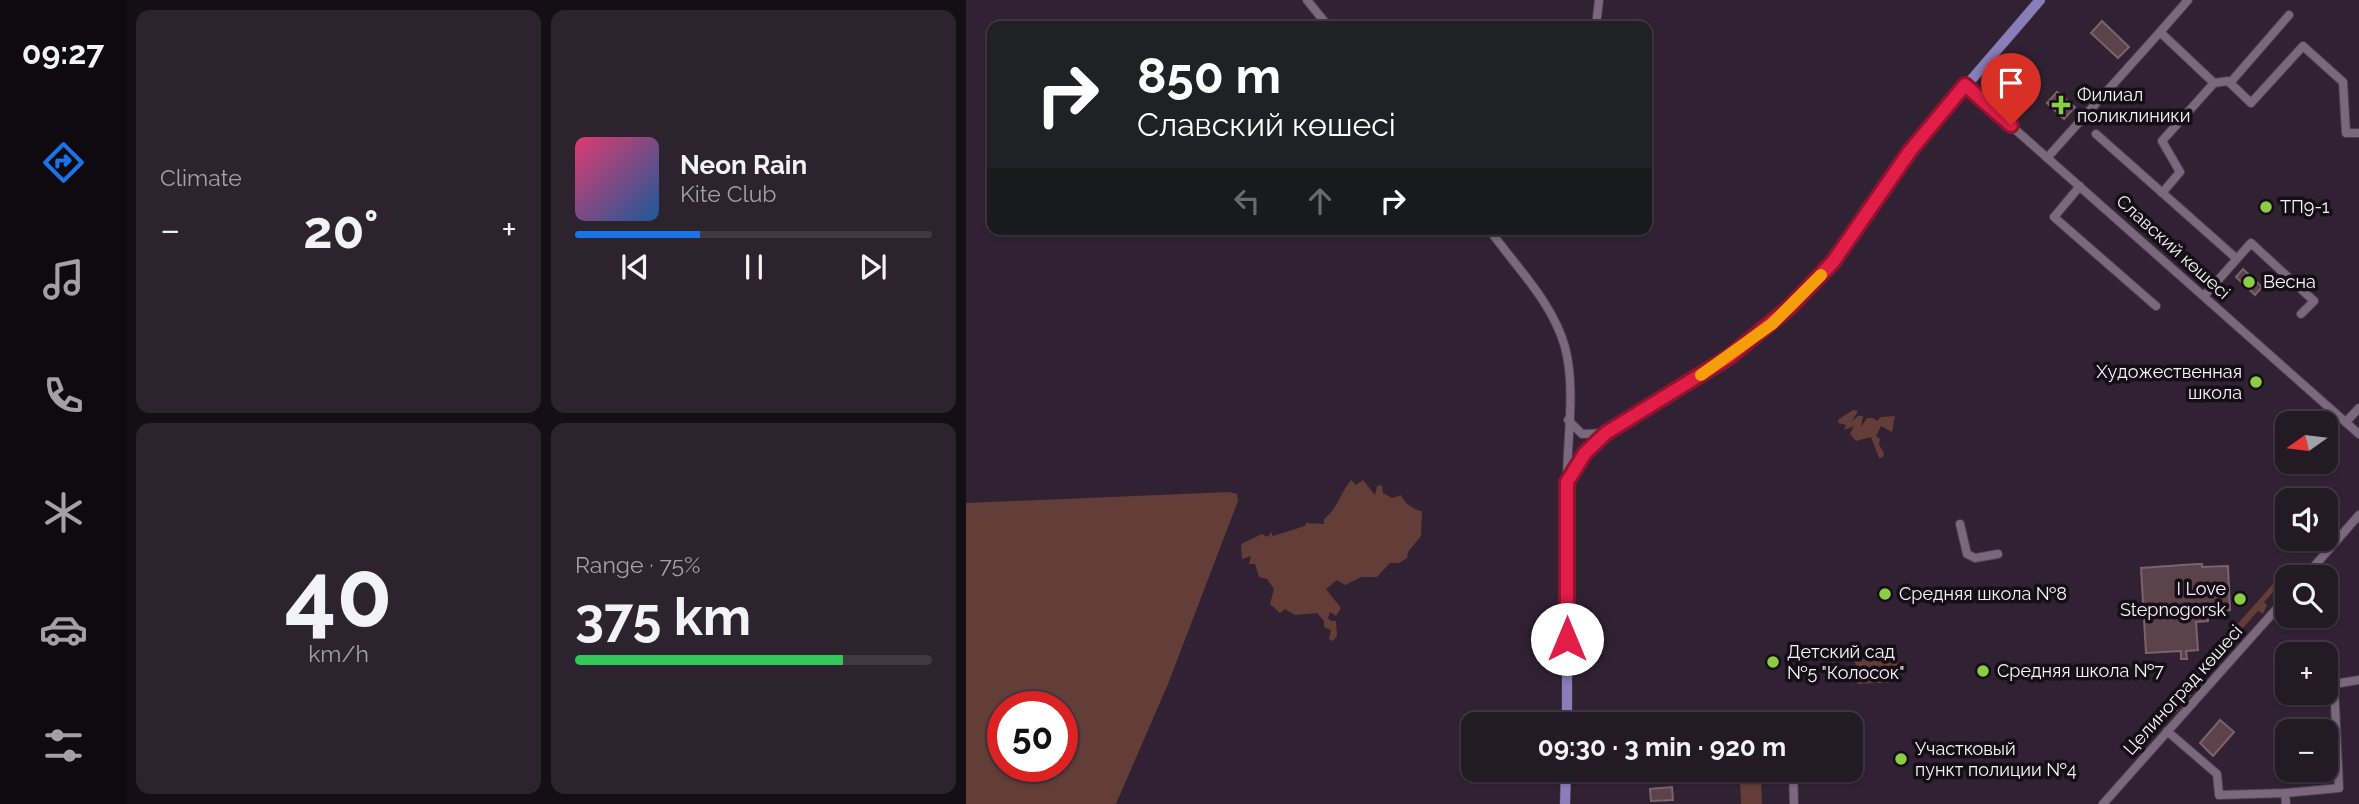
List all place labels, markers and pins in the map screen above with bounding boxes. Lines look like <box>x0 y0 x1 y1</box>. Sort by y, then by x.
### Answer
pin <box>1981 53 2041 125</box>
place label: Филиал поликлиники <box>2077 84 2190 126</box>
marker: Филиал поликлиники <box>2051 95 2071 115</box>
place label: ТП9-1 <box>2280 196 2330 217</box>
marker: ТП9-1 <box>2258 199 2274 215</box>
place label: Весна <box>2263 271 2316 292</box>
marker: Весна <box>2241 274 2257 290</box>
place label: Художественная школа <box>2096 361 2242 403</box>
marker: Художественная школа <box>2248 374 2264 390</box>
place label: I Love Stepnogorsk <box>2120 578 2226 620</box>
place label: Средняя школа №8 <box>1899 583 2067 604</box>
marker: Средняя школа №8 <box>1877 586 1893 602</box>
marker: I Love Stepnogorsk <box>2232 591 2248 607</box>
place label: Детский сад №5 "Колосок" <box>1787 641 1904 683</box>
marker: Детский сад №5 "Колосок" <box>1765 654 1781 670</box>
place label: Средняя школа №7 <box>1997 660 2164 681</box>
marker: Средняя школа №7 <box>1975 663 1991 679</box>
place label: Участковый пункт полиции №4 <box>1915 738 2077 780</box>
marker: Участковый пункт полиции №4 <box>1893 751 1909 767</box>

